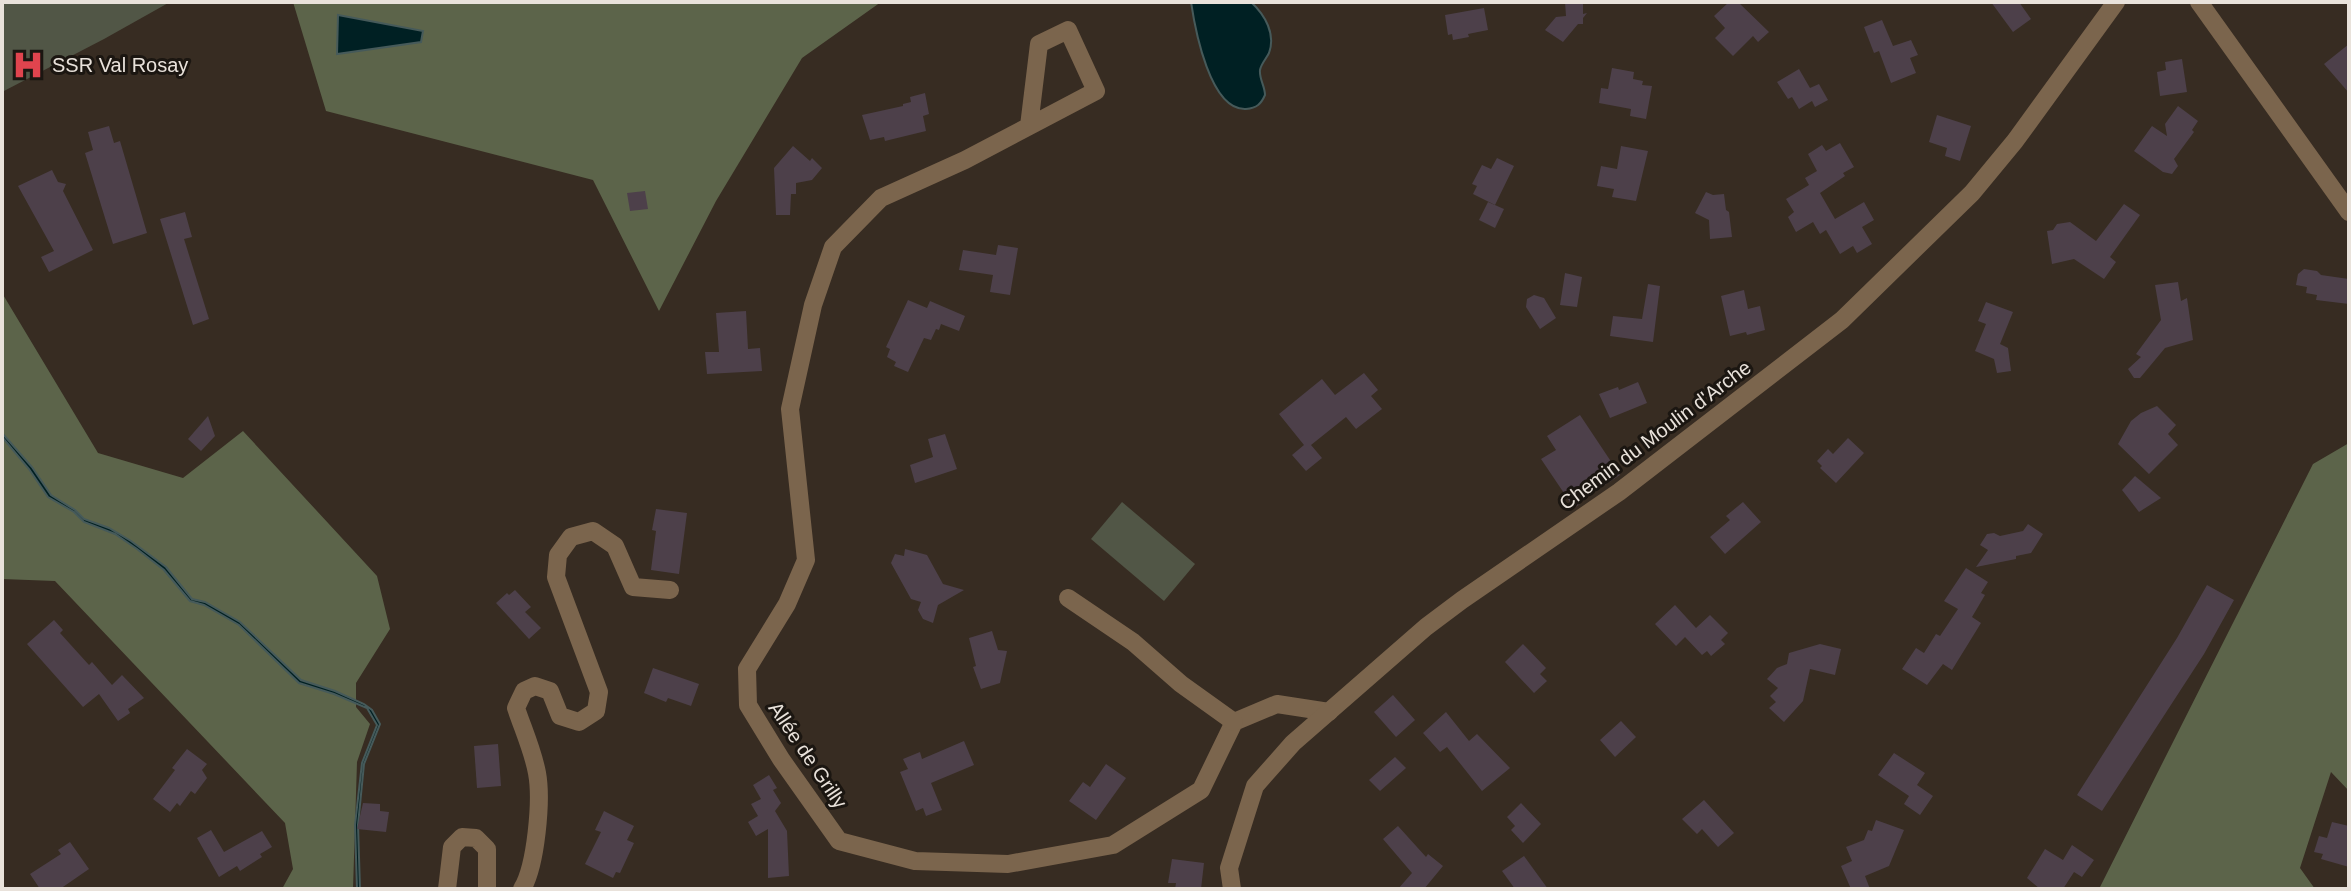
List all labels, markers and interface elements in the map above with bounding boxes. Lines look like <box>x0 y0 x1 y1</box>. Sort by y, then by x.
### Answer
hospital icon: SSR Val Rosay <box>11 48 45 82</box>
place label: SSR Val Rosay <box>52 54 188 76</box>
street label: Chemin du Moulin d'Arche <box>1555 356 1755 514</box>
street label: Allée de Grilly <box>764 698 852 812</box>

